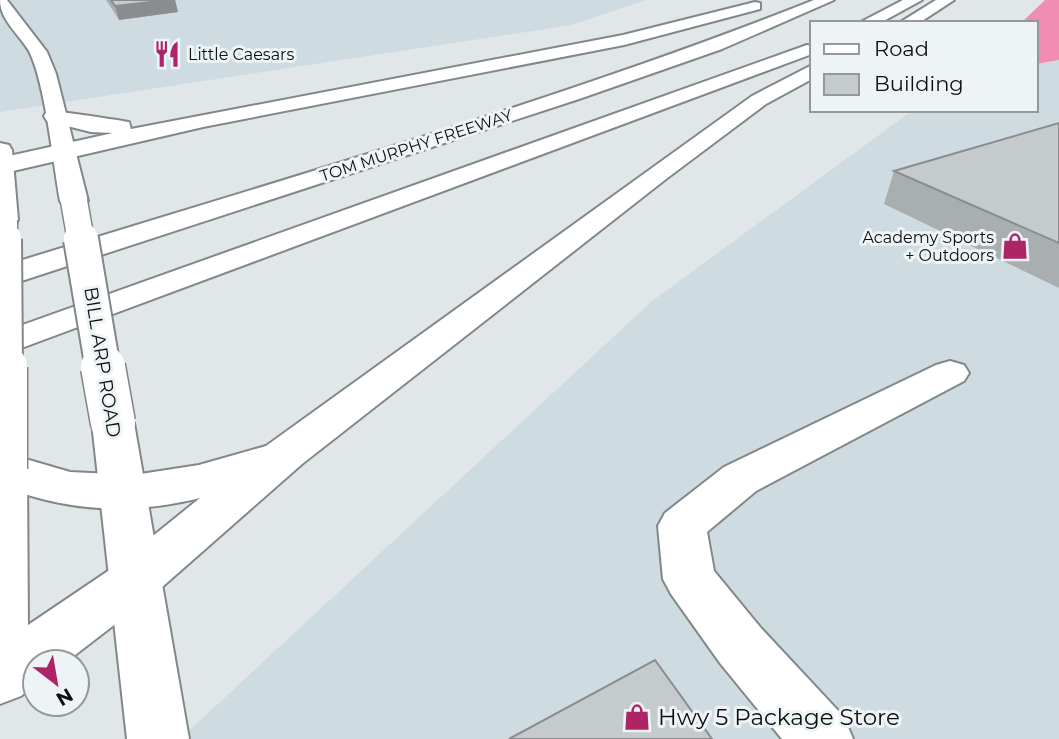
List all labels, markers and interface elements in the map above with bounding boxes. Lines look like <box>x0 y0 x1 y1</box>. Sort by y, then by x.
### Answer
legend <box>810 21 1038 112</box>
text: Road <box>874 36 929 61</box>
restaurant icon: Little Caesars <box>152 39 182 69</box>
place label: Little Caesars <box>188 45 294 64</box>
text: Building <box>874 71 964 96</box>
street label: TOM MURPHY FREEWAY <box>318 105 515 186</box>
place label: Academy Sports + Outdoors <box>862 228 994 265</box>
shop icon: Academy Sports + Outdoors <box>1000 231 1030 261</box>
street label: BILL ARP ROAD <box>79 285 126 439</box>
north arrow <box>21 648 91 718</box>
text: N <box>52 683 77 711</box>
shop icon: Hwy 5 Package Store <box>622 702 652 732</box>
place label: Hwy 5 Package Store <box>658 703 900 731</box>

